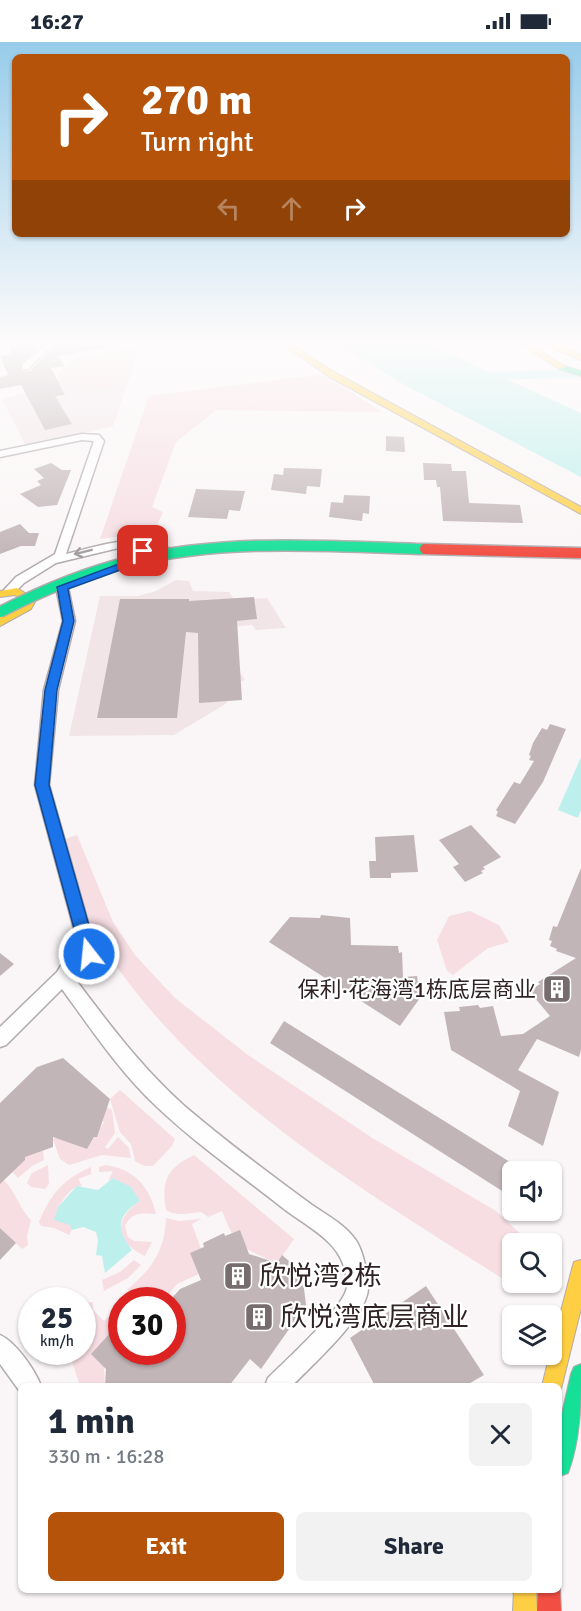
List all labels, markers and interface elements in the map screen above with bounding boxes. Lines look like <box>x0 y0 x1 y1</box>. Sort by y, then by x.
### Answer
text: 16:27 <box>30 8 84 35</box>
text: 270 m <box>141 75 252 126</box>
icon: right <box>42 78 120 156</box>
text: Turn right <box>141 126 254 159</box>
icon: left <box>212 192 245 225</box>
icon: ahead <box>275 192 308 225</box>
icon: right <box>338 192 371 225</box>
pin <box>117 525 168 576</box>
icon: arrive <box>126 534 159 567</box>
one-way arrow <box>74 546 93 558</box>
position arrow <box>57 922 121 986</box>
building icon: 保利·花海湾1栋底层商业 <box>541 973 573 1005</box>
place label: 保利·花海湾1栋底层商业 <box>297 976 536 1003</box>
map controls <box>502 1161 562 1365</box>
button: sound <box>502 1161 562 1221</box>
button: search <box>502 1233 562 1293</box>
building icon: 欣悦湾2栋 <box>222 1260 254 1292</box>
place label: 欣悦湾2栋 <box>259 1260 382 1293</box>
speed limit sign: 30 <box>108 1287 186 1365</box>
text: 25 <box>41 1300 73 1337</box>
building icon: 欣悦湾底层商业 <box>243 1301 275 1333</box>
place label: 欣悦湾底层商业 <box>280 1301 469 1334</box>
button: layers <box>502 1305 562 1365</box>
text: km/h <box>40 1332 74 1350</box>
text: 1 min <box>48 1399 135 1444</box>
button: close <box>469 1403 532 1466</box>
text: 330 m · 16:28 <box>48 1444 164 1469</box>
button: Exit <box>48 1512 284 1581</box>
button: Share <box>296 1512 532 1581</box>

